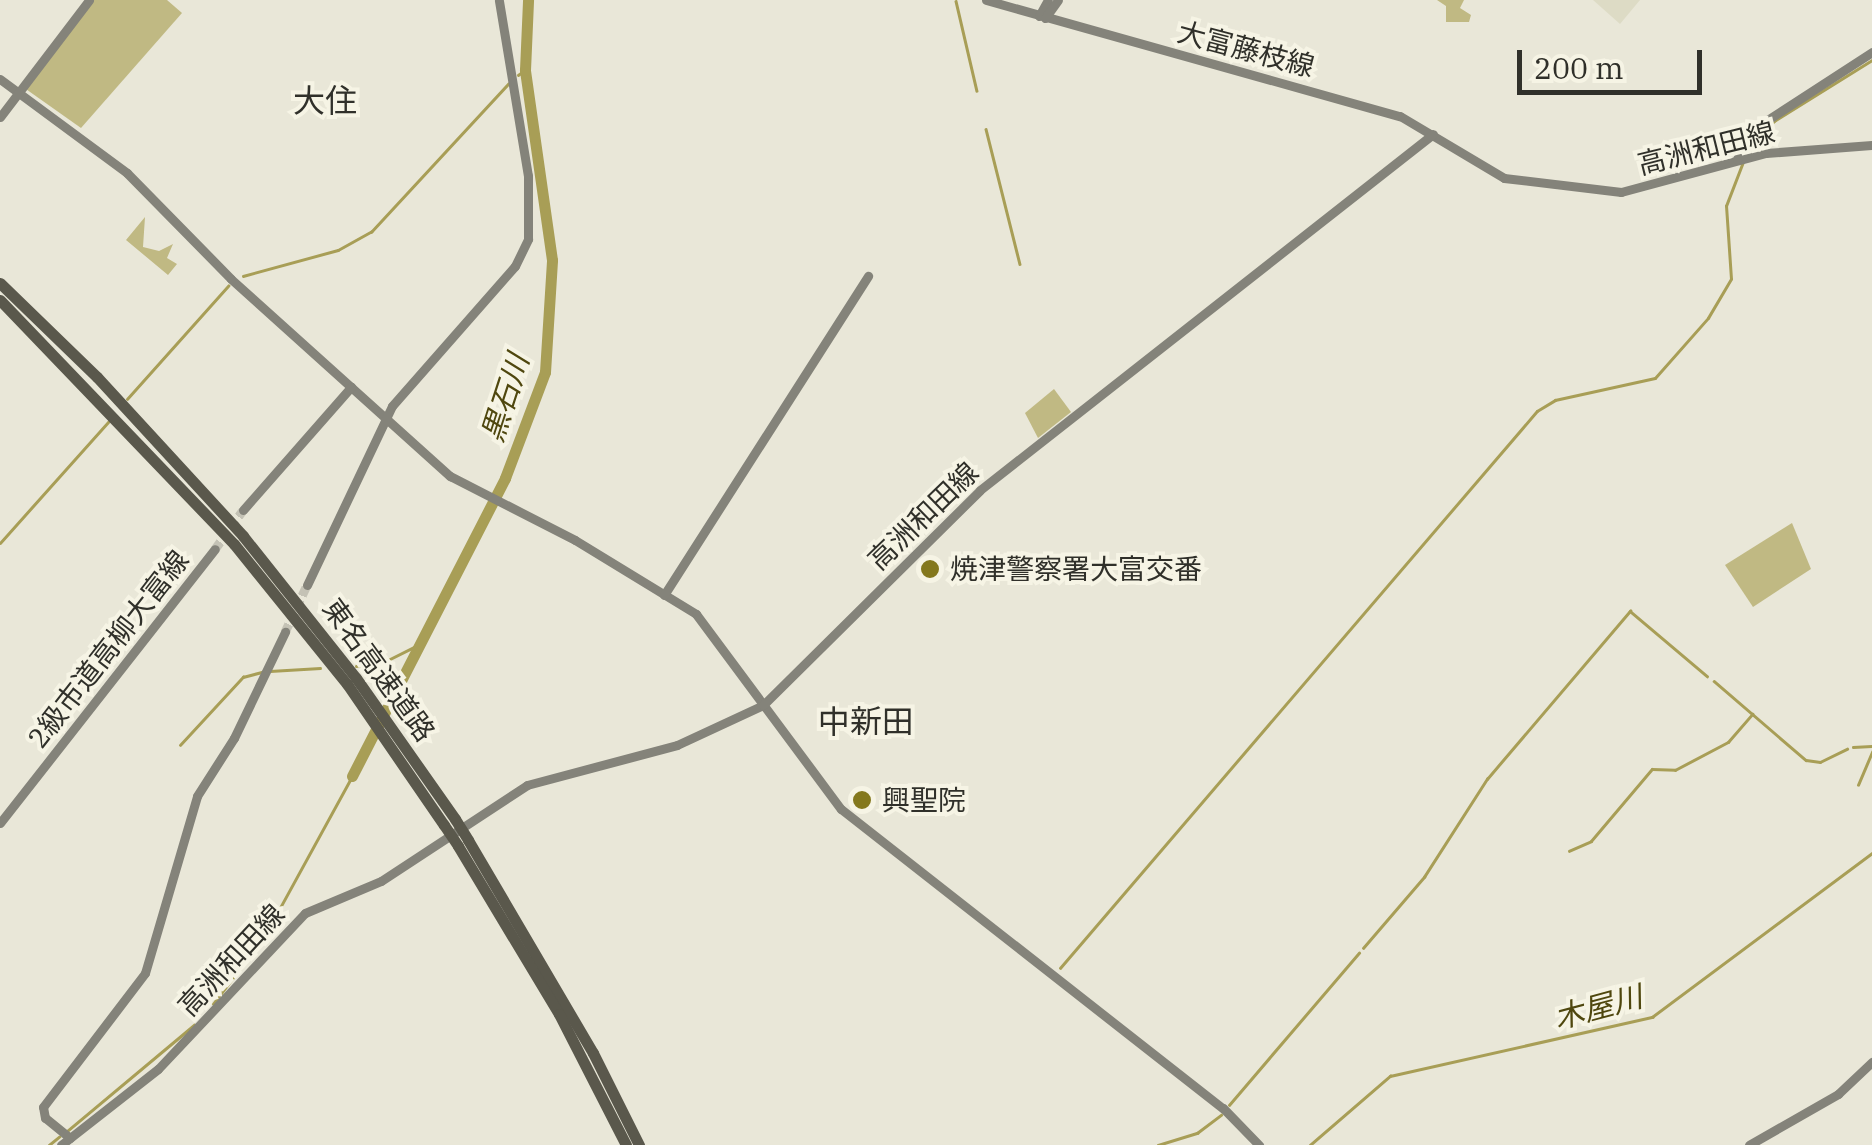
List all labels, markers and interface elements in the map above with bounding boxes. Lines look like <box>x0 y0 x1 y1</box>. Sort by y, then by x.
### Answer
street label: 大富藤枝線 <box>1174 15 1318 83</box>
scale bar <box>1522 30 1707 92</box>
text: 200 m <box>1534 48 1624 87</box>
district label: 大住 <box>293 81 357 119</box>
street label: 高洲和田線 <box>1634 115 1778 181</box>
water label: 黒石川 <box>474 350 536 446</box>
street label: 高洲和田線 <box>861 455 985 577</box>
street label: 2級市道高柳大富線 <box>21 544 195 754</box>
place label: 焼津警察署大富交番 <box>950 552 1202 586</box>
marker: 焼津警察署大富交番 <box>919 558 941 580</box>
street label: 東名高速道路 <box>316 592 442 748</box>
district label: 中新田 <box>818 702 914 740</box>
place label: 興聖院 <box>882 783 966 817</box>
marker: 興聖院 <box>851 789 873 811</box>
street label: 高洲和田線 <box>171 897 291 1023</box>
water label: 木屋川 <box>1550 978 1646 1036</box>

